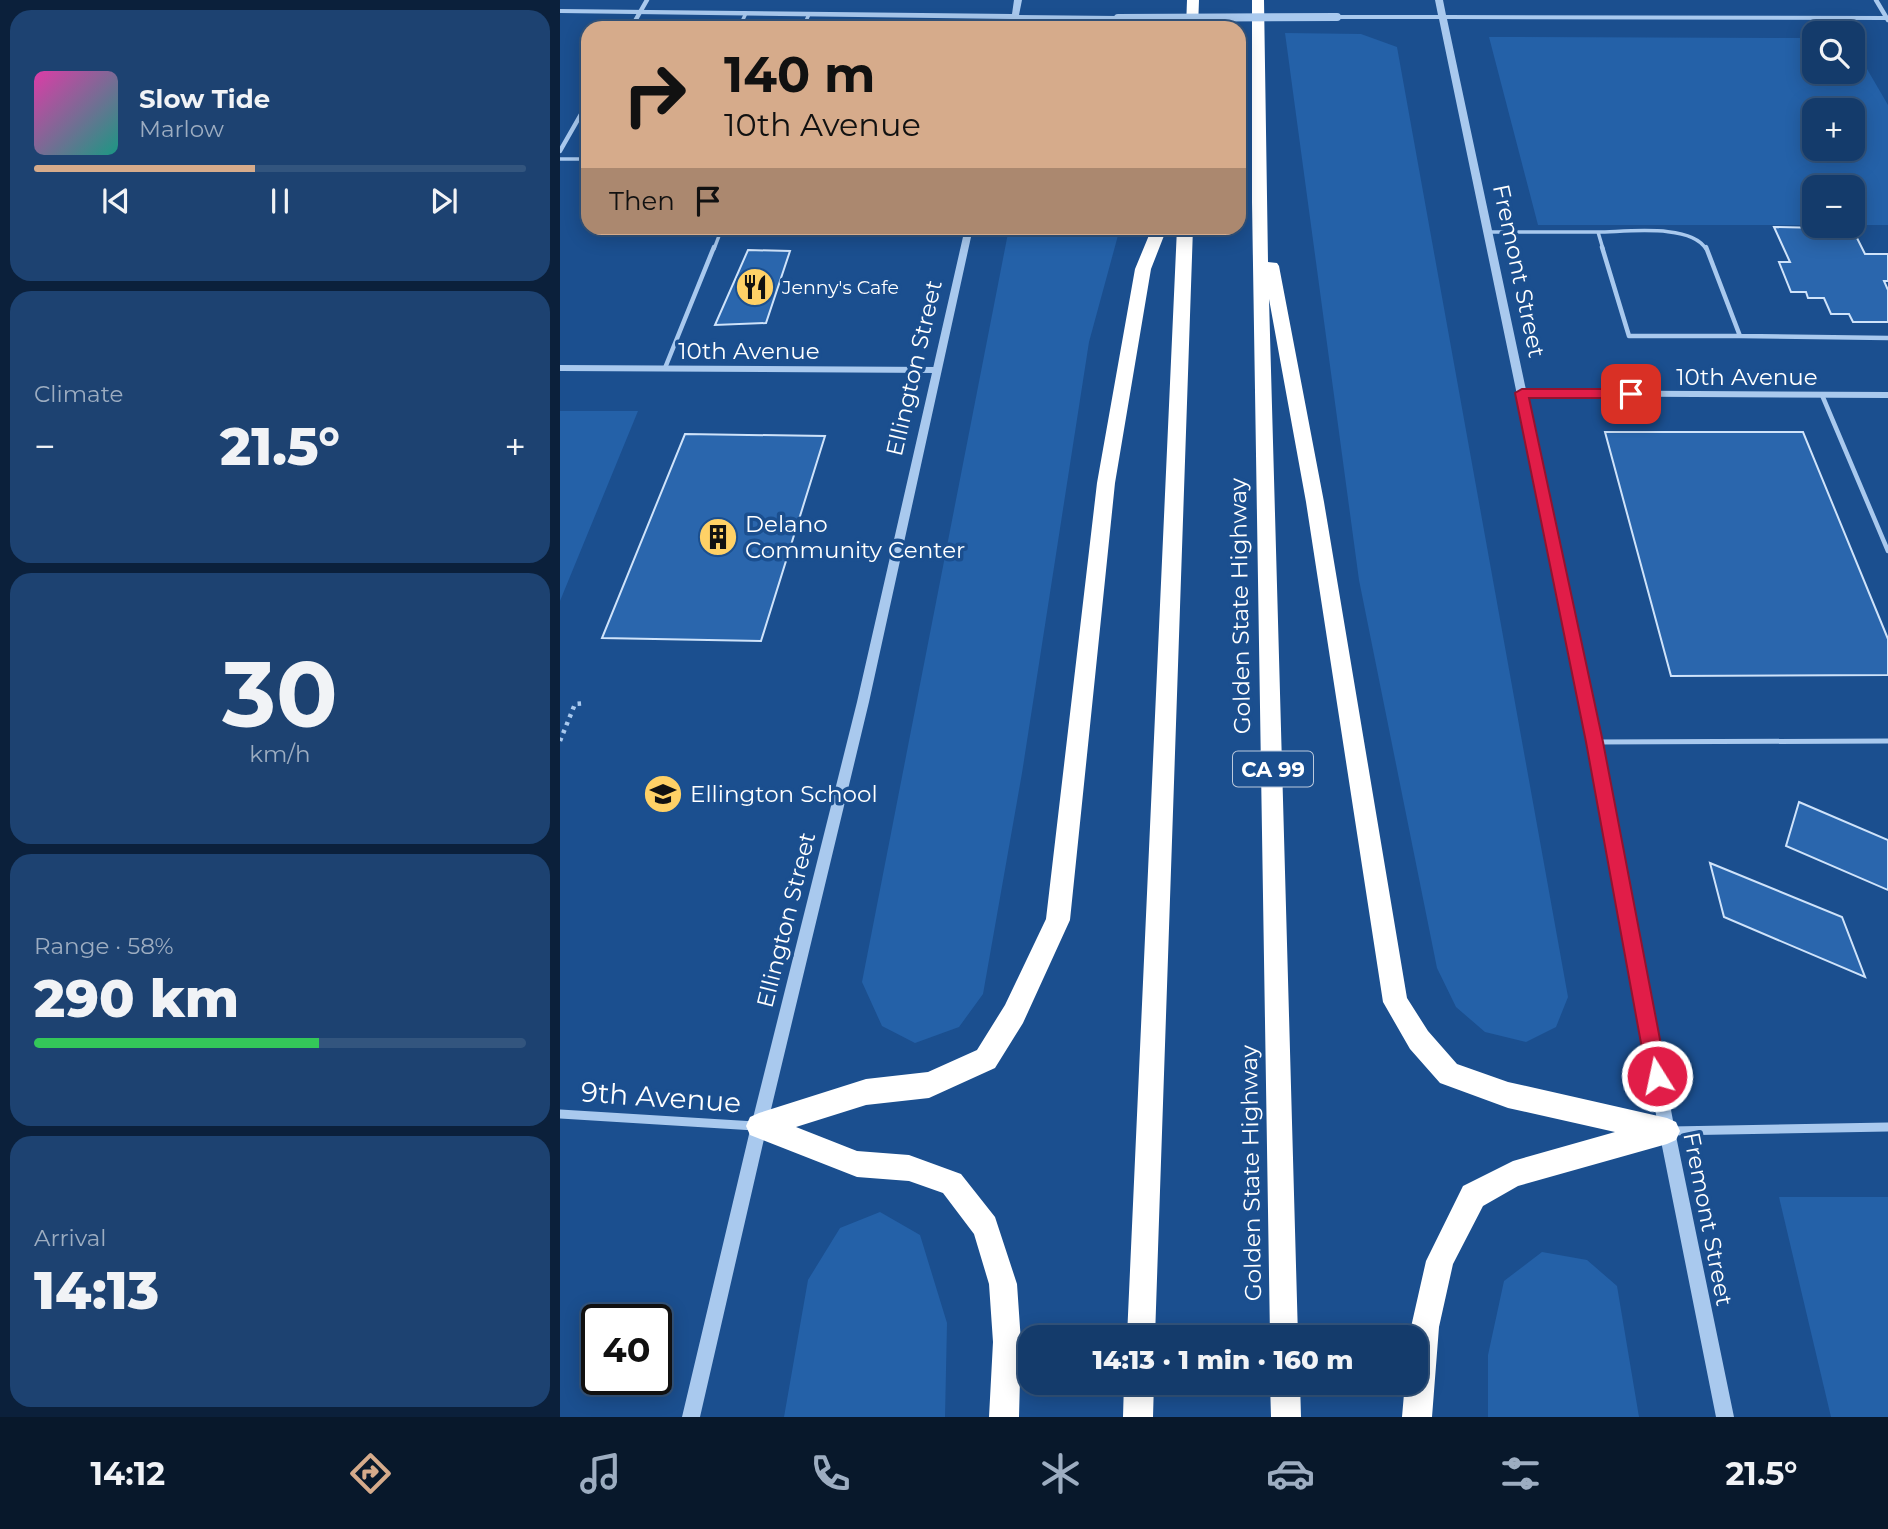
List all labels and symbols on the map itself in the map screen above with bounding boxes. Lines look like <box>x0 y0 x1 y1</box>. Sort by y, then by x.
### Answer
street label: Fremont Street <box>1487 182 1551 360</box>
restaurant icon: Jenny's Cafe <box>734 266 776 308</box>
place label: Jenny's Cafe <box>781 276 899 299</box>
street label: Ellington Street <box>880 277 948 459</box>
street label: 10th Avenue <box>678 337 820 365</box>
street label: 10th Avenue <box>1676 363 1818 391</box>
pin <box>1601 364 1661 424</box>
street label: Golden State Highway <box>1224 477 1256 734</box>
place label: Delano Community Center <box>745 510 965 564</box>
building icon: Delano Community Center <box>697 516 739 558</box>
road number: CA 99 <box>1233 752 1313 786</box>
school or university icon: Ellington School <box>642 773 684 815</box>
place label: Ellington School <box>690 780 878 808</box>
street label: Ellington Street <box>751 829 821 1011</box>
position arrow <box>1620 1039 1694 1113</box>
street label: Golden State Highway <box>1235 1044 1267 1301</box>
street label: 9th Avenue <box>580 1074 742 1120</box>
street label: Fremont Street <box>1677 1130 1739 1308</box>
speed limit sign: 40 <box>581 1304 672 1395</box>

